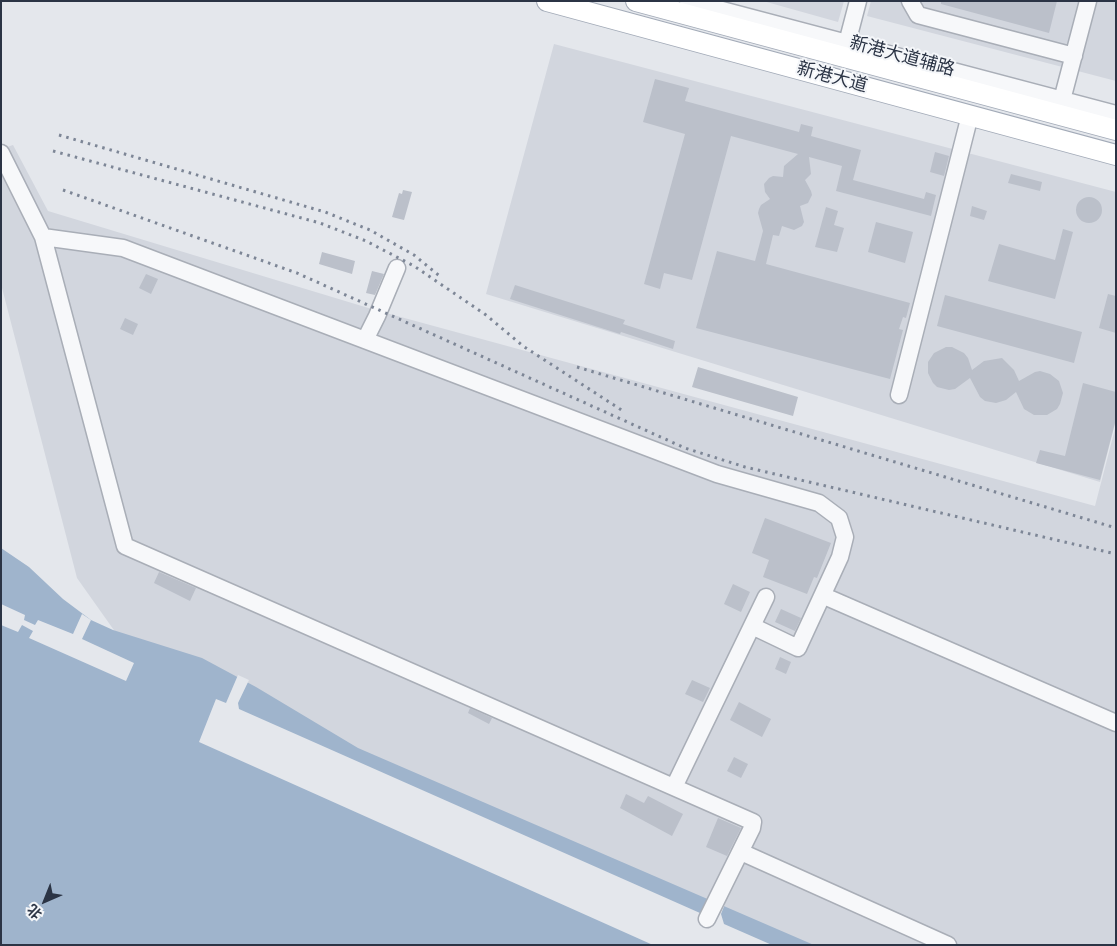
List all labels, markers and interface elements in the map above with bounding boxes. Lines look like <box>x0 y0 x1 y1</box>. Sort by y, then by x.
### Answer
street label: 新港大道辅路 <box>847 33 957 81</box>
street label: 新港大道 <box>794 58 870 98</box>
north arrow <box>20 876 70 926</box>
text: 北 <box>24 901 45 922</box>

